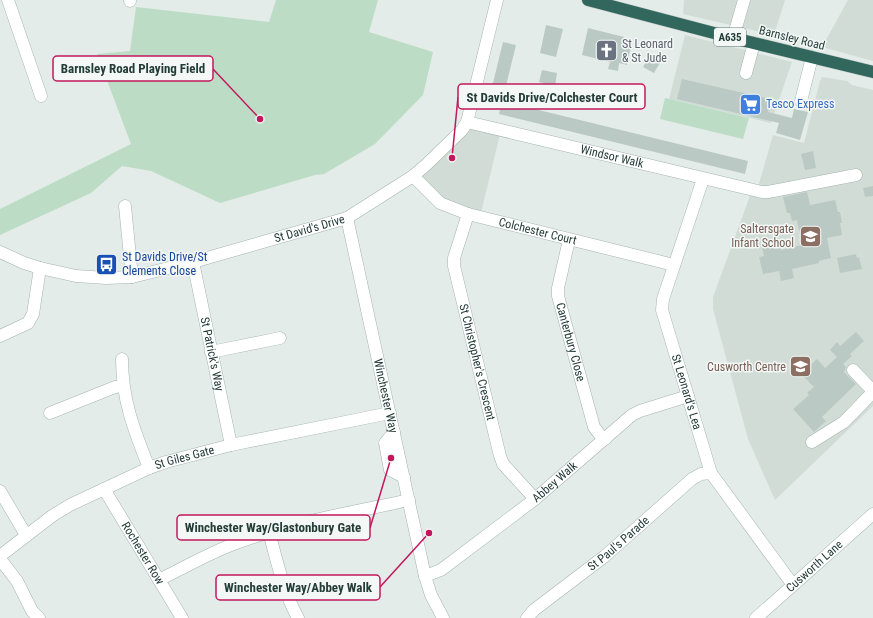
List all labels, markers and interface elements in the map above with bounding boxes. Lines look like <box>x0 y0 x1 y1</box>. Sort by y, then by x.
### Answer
street label: Barnsley Road <box>758 23 826 53</box>
road number: A635 <box>714 28 746 46</box>
place label: St Leonard & St Jude <box>622 37 673 65</box>
church icon: St Leonard & St Jude <box>594 38 620 64</box>
callout: Barnsley Road Playing Field <box>53 56 213 81</box>
text: Barnsley Road Playing Field <box>61 61 205 76</box>
callout: St Davids Drive/Colchester Court <box>458 84 645 109</box>
text: St Davids Drive/Colchester Court <box>466 90 638 105</box>
supermarket icon: Tesco Express <box>738 91 764 117</box>
place label: Tesco Express <box>766 97 834 111</box>
street label: Windsor Walk <box>579 142 646 171</box>
street label: St David's Drive <box>272 212 347 245</box>
street label: Colchester Court <box>497 215 578 248</box>
place label: Saltersgate Infant School <box>731 222 794 250</box>
school or university icon: Saltersgate Infant School <box>797 223 823 249</box>
place label: St Davids Drive/St Clements Close <box>122 250 208 278</box>
bus stop icon: St Davids Drive/St Clements Close <box>93 251 119 277</box>
street label: Canterbury Close <box>553 301 588 383</box>
street label: St Christopher's Crescent <box>456 302 498 422</box>
street label: St Patrick's Way <box>198 316 227 392</box>
street label: St Leonard's Lea <box>669 352 705 431</box>
school or university icon: Cusworth Centre <box>788 354 814 380</box>
street label: Winchester Way <box>371 357 401 434</box>
place label: Cusworth Centre <box>707 360 786 374</box>
street label: St Giles Gate <box>153 443 216 472</box>
street label: Abbey Walk <box>529 458 581 505</box>
street label: St Paul's Parade <box>585 513 652 574</box>
callout: Winchester Way/Glastonbury Gate <box>177 515 370 540</box>
street label: Rochester Row <box>119 519 167 587</box>
text: Winchester Way/Glastonbury Gate <box>185 520 361 535</box>
street label: Cusworth Lane <box>783 537 846 595</box>
callout: Winchester Way/Abbey Walk <box>216 575 380 600</box>
text: Winchester Way/Abbey Walk <box>224 580 373 595</box>

